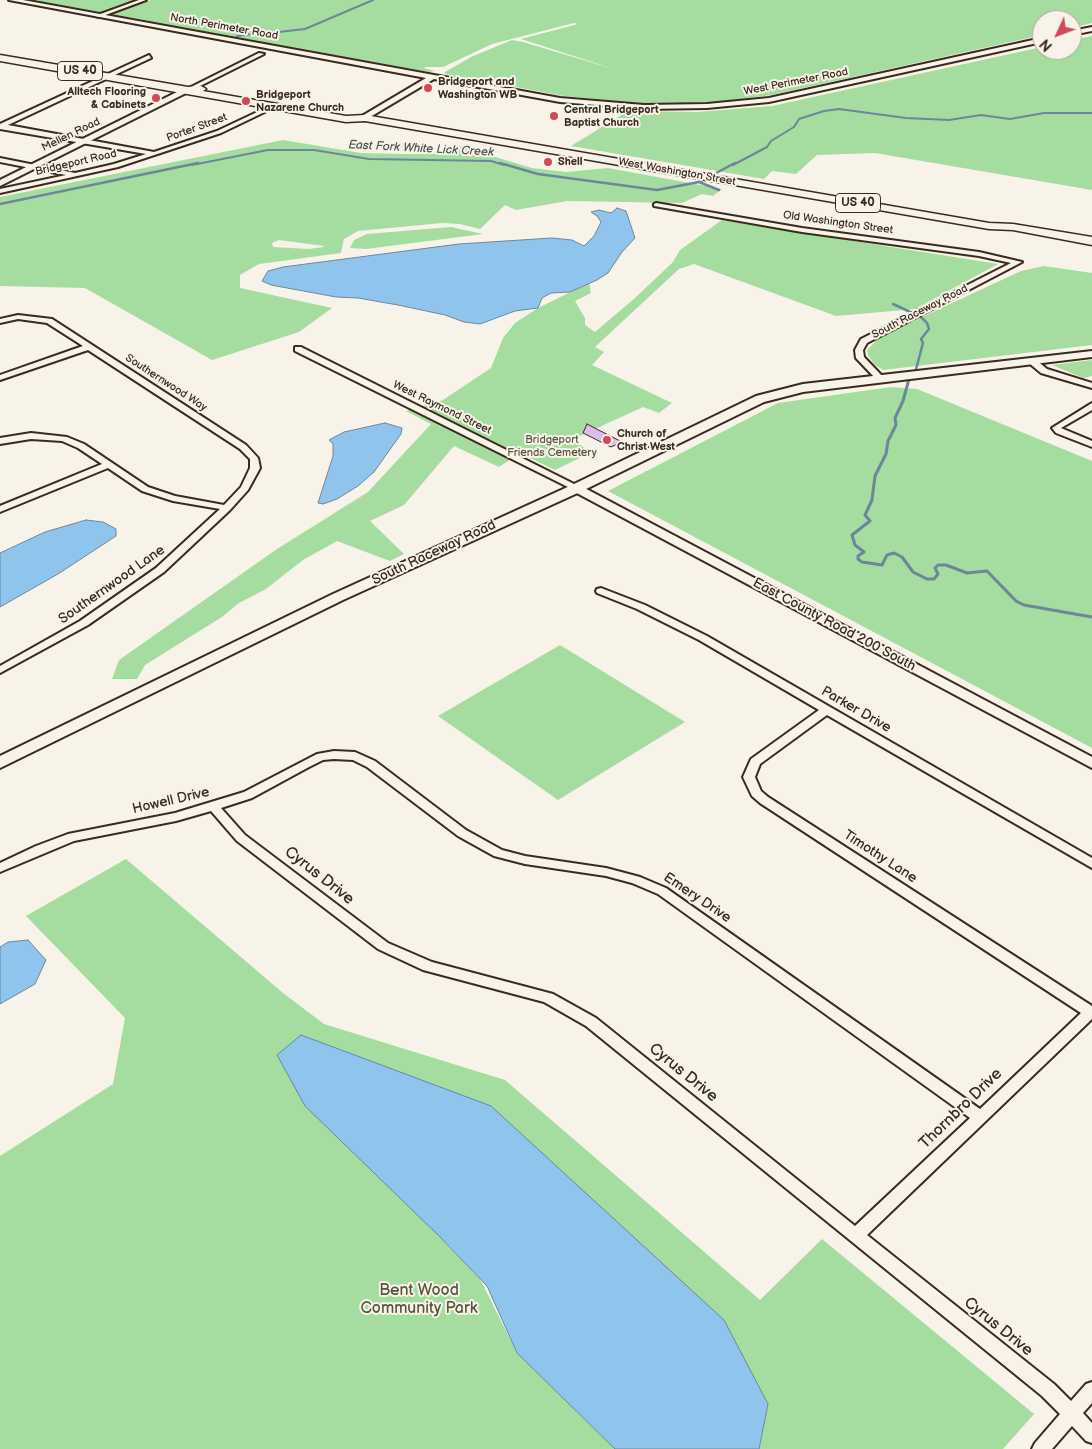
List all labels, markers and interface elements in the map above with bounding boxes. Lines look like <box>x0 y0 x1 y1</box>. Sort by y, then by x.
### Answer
north arrow <box>1032 10 1082 60</box>
street label: North Perimeter Road <box>169 11 279 43</box>
text: N <box>1037 35 1056 55</box>
road number: US 40 <box>58 61 102 80</box>
street label: West Perimeter Road <box>743 65 849 99</box>
place label: Bridgeport and Washington WB <box>438 75 517 101</box>
marker: Bridgeport and Washington WB <box>422 82 434 94</box>
place label: Alltech Flooring & Cabinets <box>68 85 146 111</box>
place label: Bridgeport Nazarene Church <box>256 88 344 114</box>
marker: Alltech Flooring & Cabinets <box>150 92 162 104</box>
marker: Bridgeport Nazarene Church <box>240 95 252 107</box>
place label: Central Bridgeport Baptist Church <box>564 103 659 129</box>
marker: Central Bridgeport Baptist Church <box>548 110 560 122</box>
street label: Porter Street <box>165 111 229 145</box>
street label: Mellen Road <box>40 115 102 155</box>
water label: East Fork White Lick Creek <box>348 138 494 160</box>
street label: Bridgeport Road <box>34 147 118 179</box>
place label: Shell <box>558 155 583 169</box>
street label: West Washington Street <box>617 155 737 189</box>
marker: Shell <box>542 156 554 168</box>
road number: US 40 <box>836 194 880 212</box>
street label: Old Washington Street <box>782 209 894 237</box>
street label: South Raceway Road <box>870 282 970 342</box>
street label: Southernwood Way <box>123 352 209 414</box>
street label: West Raymond Street <box>391 378 493 438</box>
place label: Church of Christ West <box>617 427 675 453</box>
park label: Bridgeport Friends Cemetery <box>507 433 597 459</box>
marker: Church of Christ West <box>601 434 613 446</box>
street label: South Raceway Road <box>369 517 499 589</box>
street label: Southernwood Lane <box>56 542 168 628</box>
street label: East County Road 200 South <box>750 575 918 675</box>
street label: Parker Drive <box>818 683 894 737</box>
street label: Howell Drive <box>131 784 211 818</box>
street label: Timothy Lane <box>840 827 920 887</box>
street label: Cyrus Drive <box>280 843 358 909</box>
street label: Emery Drive <box>660 869 734 927</box>
street label: Cyrus Drive <box>645 1039 721 1107</box>
street label: Thornbro Drive <box>916 1065 1006 1153</box>
park label: Bent Wood Community Park <box>360 1281 478 1319</box>
street label: Cyrus Drive <box>960 1293 1036 1361</box>

